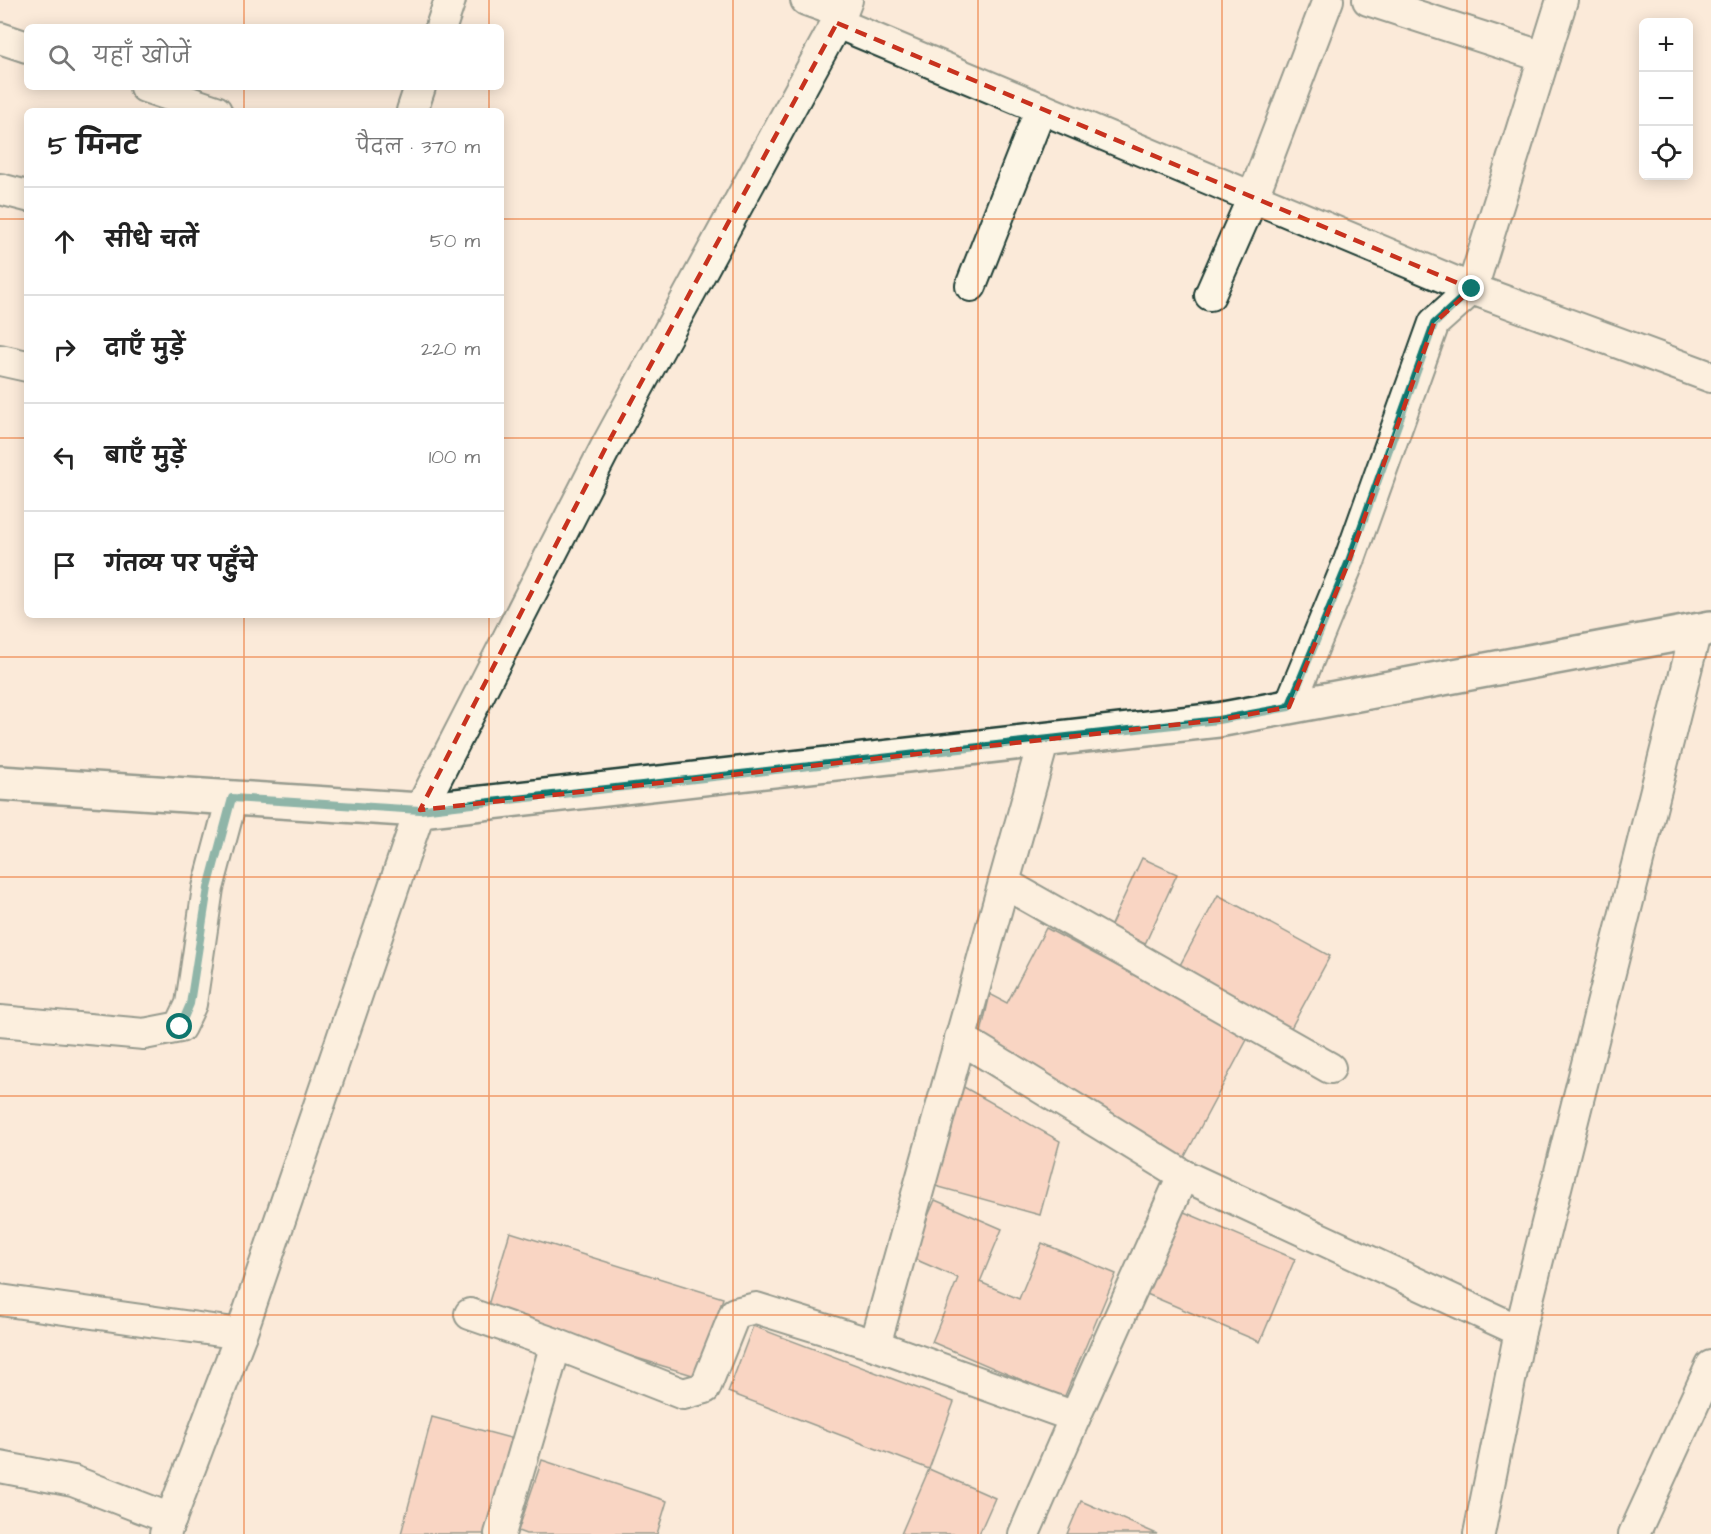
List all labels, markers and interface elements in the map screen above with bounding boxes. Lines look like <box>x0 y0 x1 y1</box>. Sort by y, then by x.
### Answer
map controls <box>1639 18 1693 180</box>
button: + <box>1639 18 1693 72</box>
search box <box>24 24 504 90</box>
icon: search <box>45 41 78 74</box>
text: यहाँ खोजें <box>93 41 191 72</box>
button: − <box>1639 72 1693 126</box>
button: locate <box>1639 126 1693 180</box>
text: 5 मिनट <box>48 128 140 164</box>
text: पैदल · 370 m <box>356 133 480 161</box>
icon: ahead <box>48 225 81 258</box>
text: सीधे चलें <box>105 225 198 256</box>
text: 50 m <box>430 227 480 255</box>
route end <box>1458 275 1484 301</box>
icon: right <box>48 333 81 366</box>
text: दाएँ मुड़ें <box>105 333 185 364</box>
text: 220 m <box>421 335 480 363</box>
icon: left <box>48 441 81 474</box>
text: बाएँ मुड़ें <box>105 441 185 472</box>
text: 100 m <box>429 443 480 471</box>
icon: arrive <box>48 549 81 582</box>
text: गंतव्य पर पहुँचे <box>105 549 256 580</box>
route start <box>166 1013 192 1039</box>

